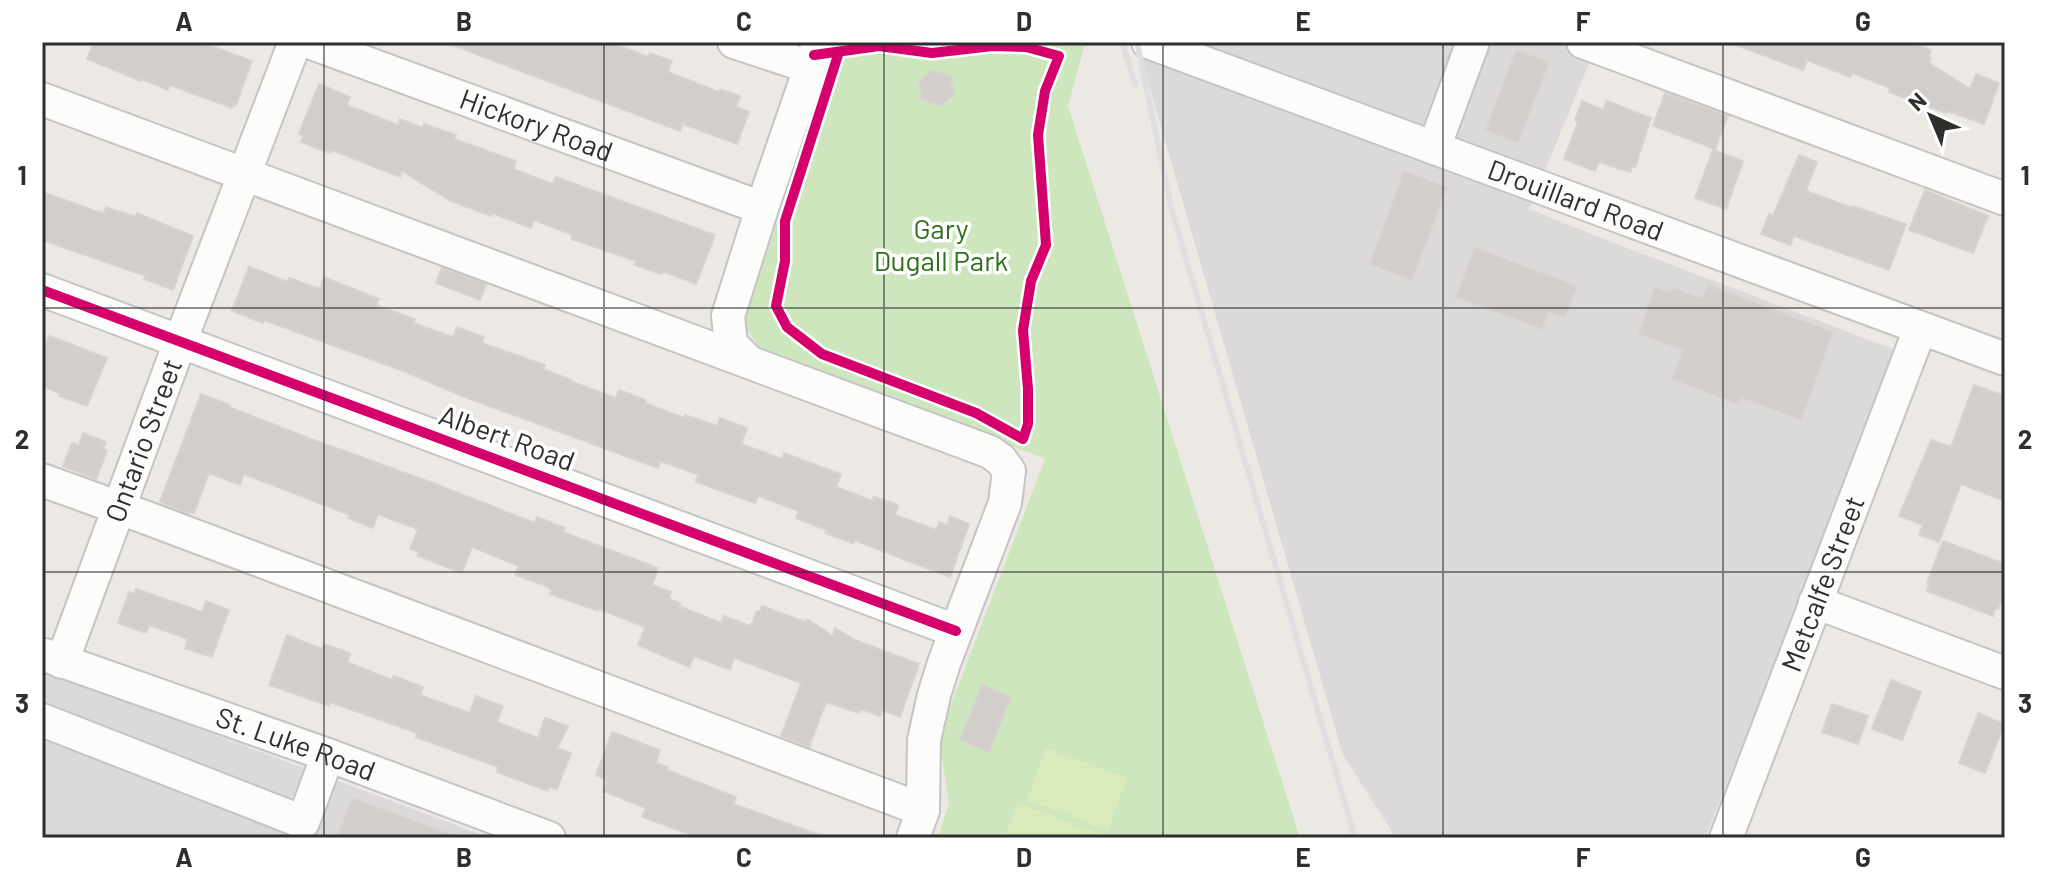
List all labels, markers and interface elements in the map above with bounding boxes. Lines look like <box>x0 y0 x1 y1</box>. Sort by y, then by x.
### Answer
text: A <box>175 5 193 36</box>
text: B <box>456 5 472 36</box>
text: C <box>736 5 752 36</box>
text: D <box>1016 5 1032 36</box>
text: E <box>1295 5 1311 36</box>
text: F <box>1576 5 1591 36</box>
text: G <box>1855 5 1871 36</box>
north arrow <box>1891 76 1971 156</box>
street label: Hickory Road <box>455 81 618 168</box>
text: N <box>1902 86 1931 115</box>
street label: Drouillard Road <box>1483 151 1669 247</box>
text: 1 <box>17 159 27 190</box>
text: 1 <box>2020 159 2030 190</box>
park label: Gary Dugall Park <box>874 211 1008 277</box>
street label: Ontario Street <box>97 354 188 527</box>
street label: Albert Road <box>435 397 580 477</box>
text: 2 <box>15 423 29 454</box>
text: 2 <box>2018 423 2032 454</box>
street label: Metcalfe Street <box>1773 491 1871 676</box>
text: 3 <box>15 687 29 718</box>
text: 3 <box>2018 687 2032 718</box>
street label: St. Luke Road <box>212 699 380 787</box>
text: A <box>175 841 193 872</box>
text: B <box>456 841 472 872</box>
text: C <box>736 841 752 872</box>
text: D <box>1016 841 1032 872</box>
text: E <box>1295 841 1311 872</box>
text: F <box>1576 841 1591 872</box>
text: G <box>1855 841 1871 872</box>

